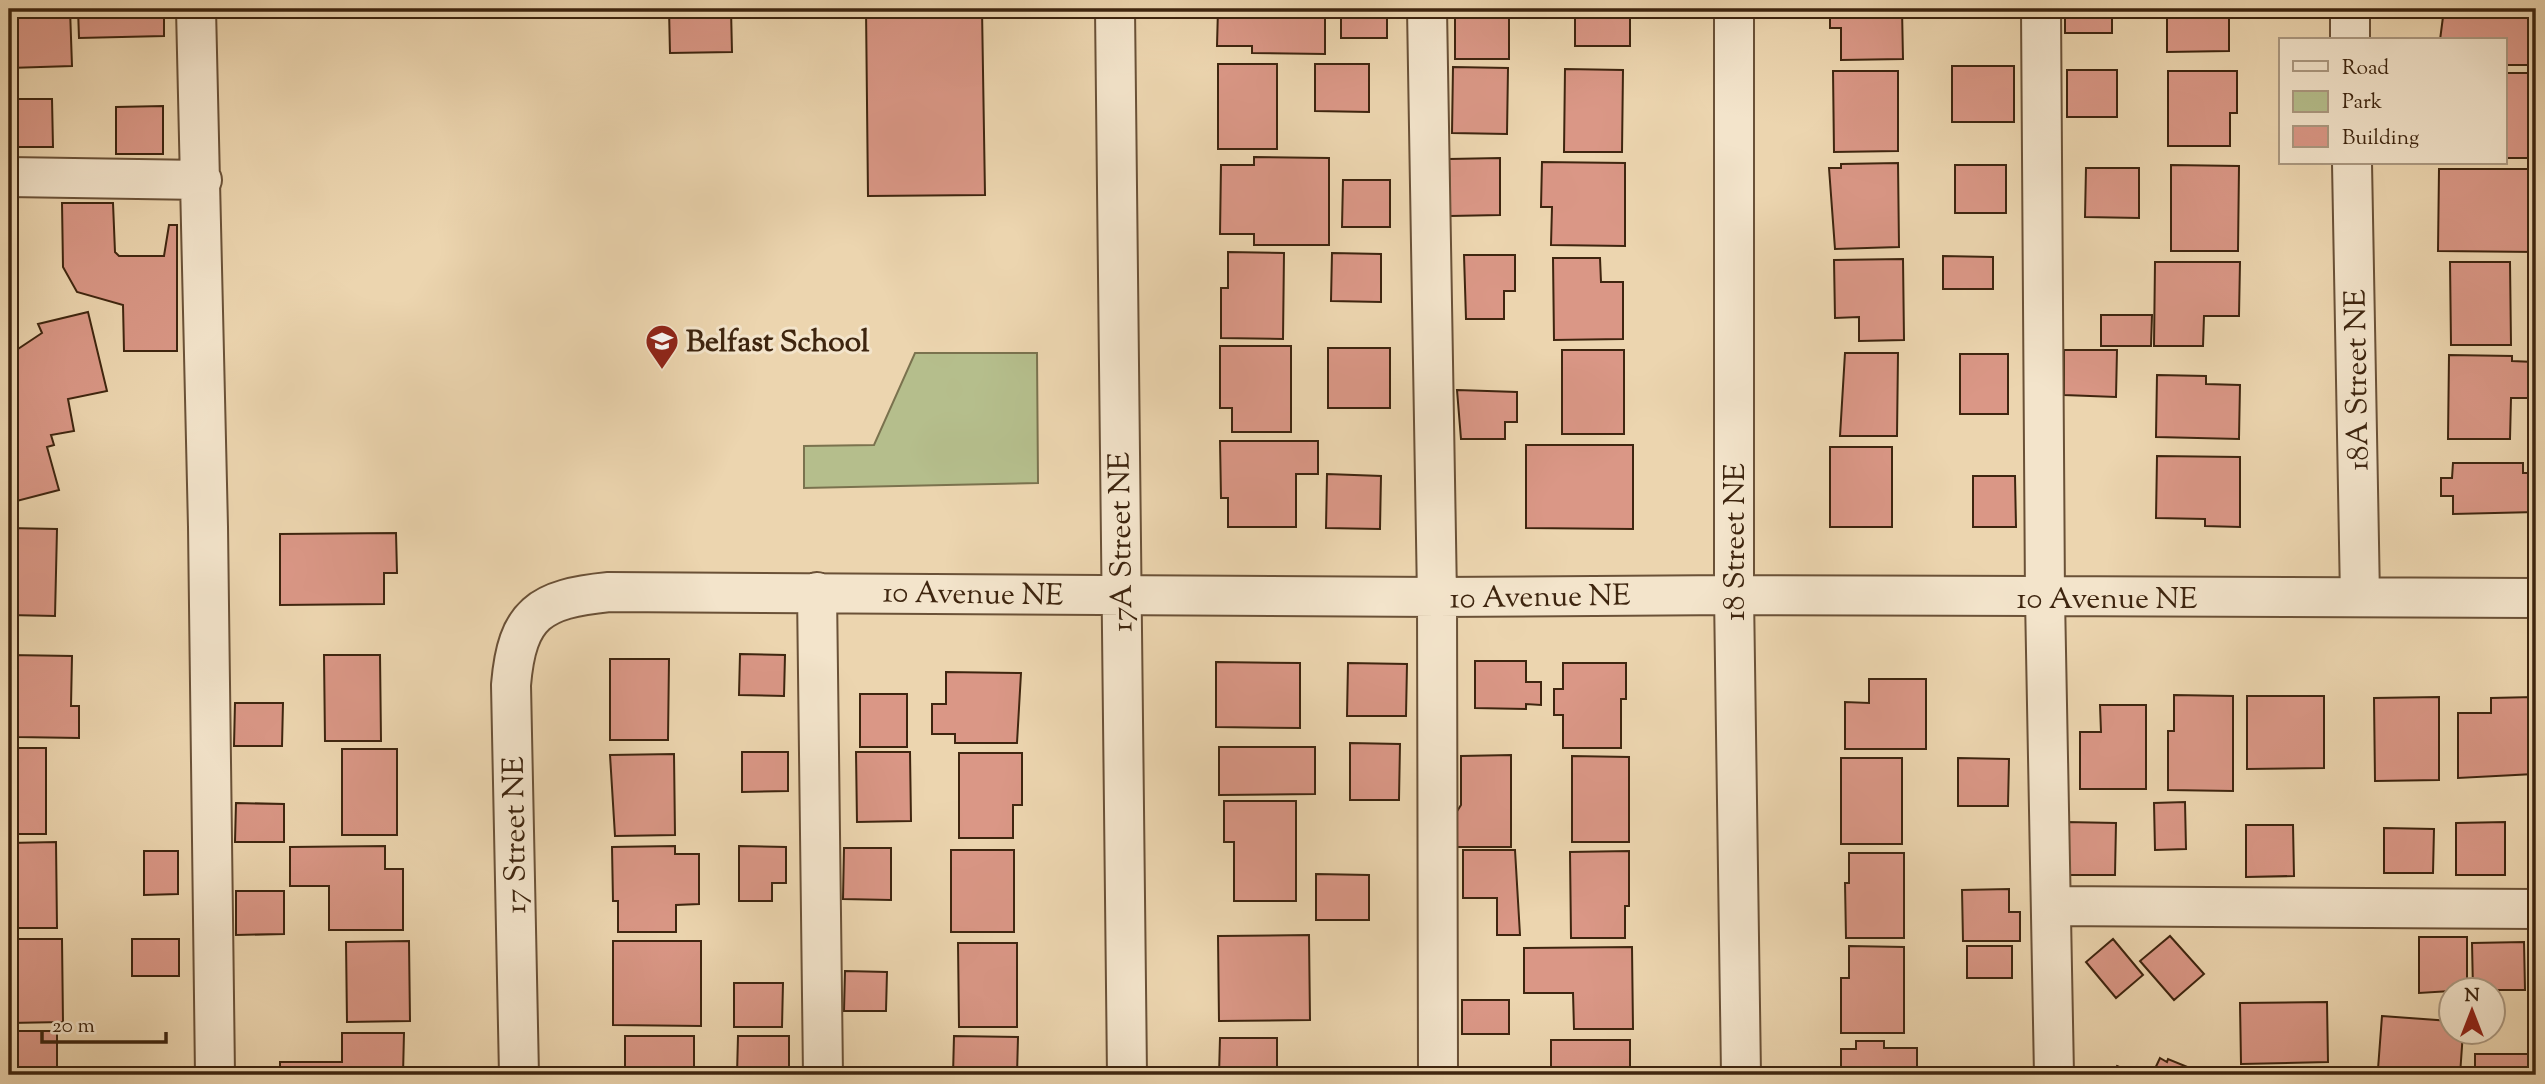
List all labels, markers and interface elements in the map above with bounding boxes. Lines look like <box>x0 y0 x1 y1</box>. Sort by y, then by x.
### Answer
legend <box>2279 38 2506 164</box>
text: Road <box>2342 54 2389 84</box>
text: Park <box>2342 88 2383 118</box>
text: Building <box>2342 124 2419 154</box>
street label: 18A Street NE <box>2335 289 2382 471</box>
school or university icon: Belfast School <box>643 322 681 371</box>
place label: Belfast School <box>686 322 870 365</box>
street label: 17A Street NE <box>1099 452 1146 632</box>
street label: 18 Street NE <box>1715 463 1758 621</box>
street label: 10 Avenue NE <box>882 572 1064 619</box>
street label: 10 Avenue NE <box>1449 575 1631 622</box>
street label: 10 Avenue NE <box>2017 579 2197 622</box>
street label: 17 Street NE <box>494 756 539 914</box>
north arrow <box>2436 976 2506 1046</box>
text: N <box>2464 983 2480 1010</box>
scale bar <box>42 1000 166 1044</box>
text: 20 m <box>52 1012 95 1042</box>

